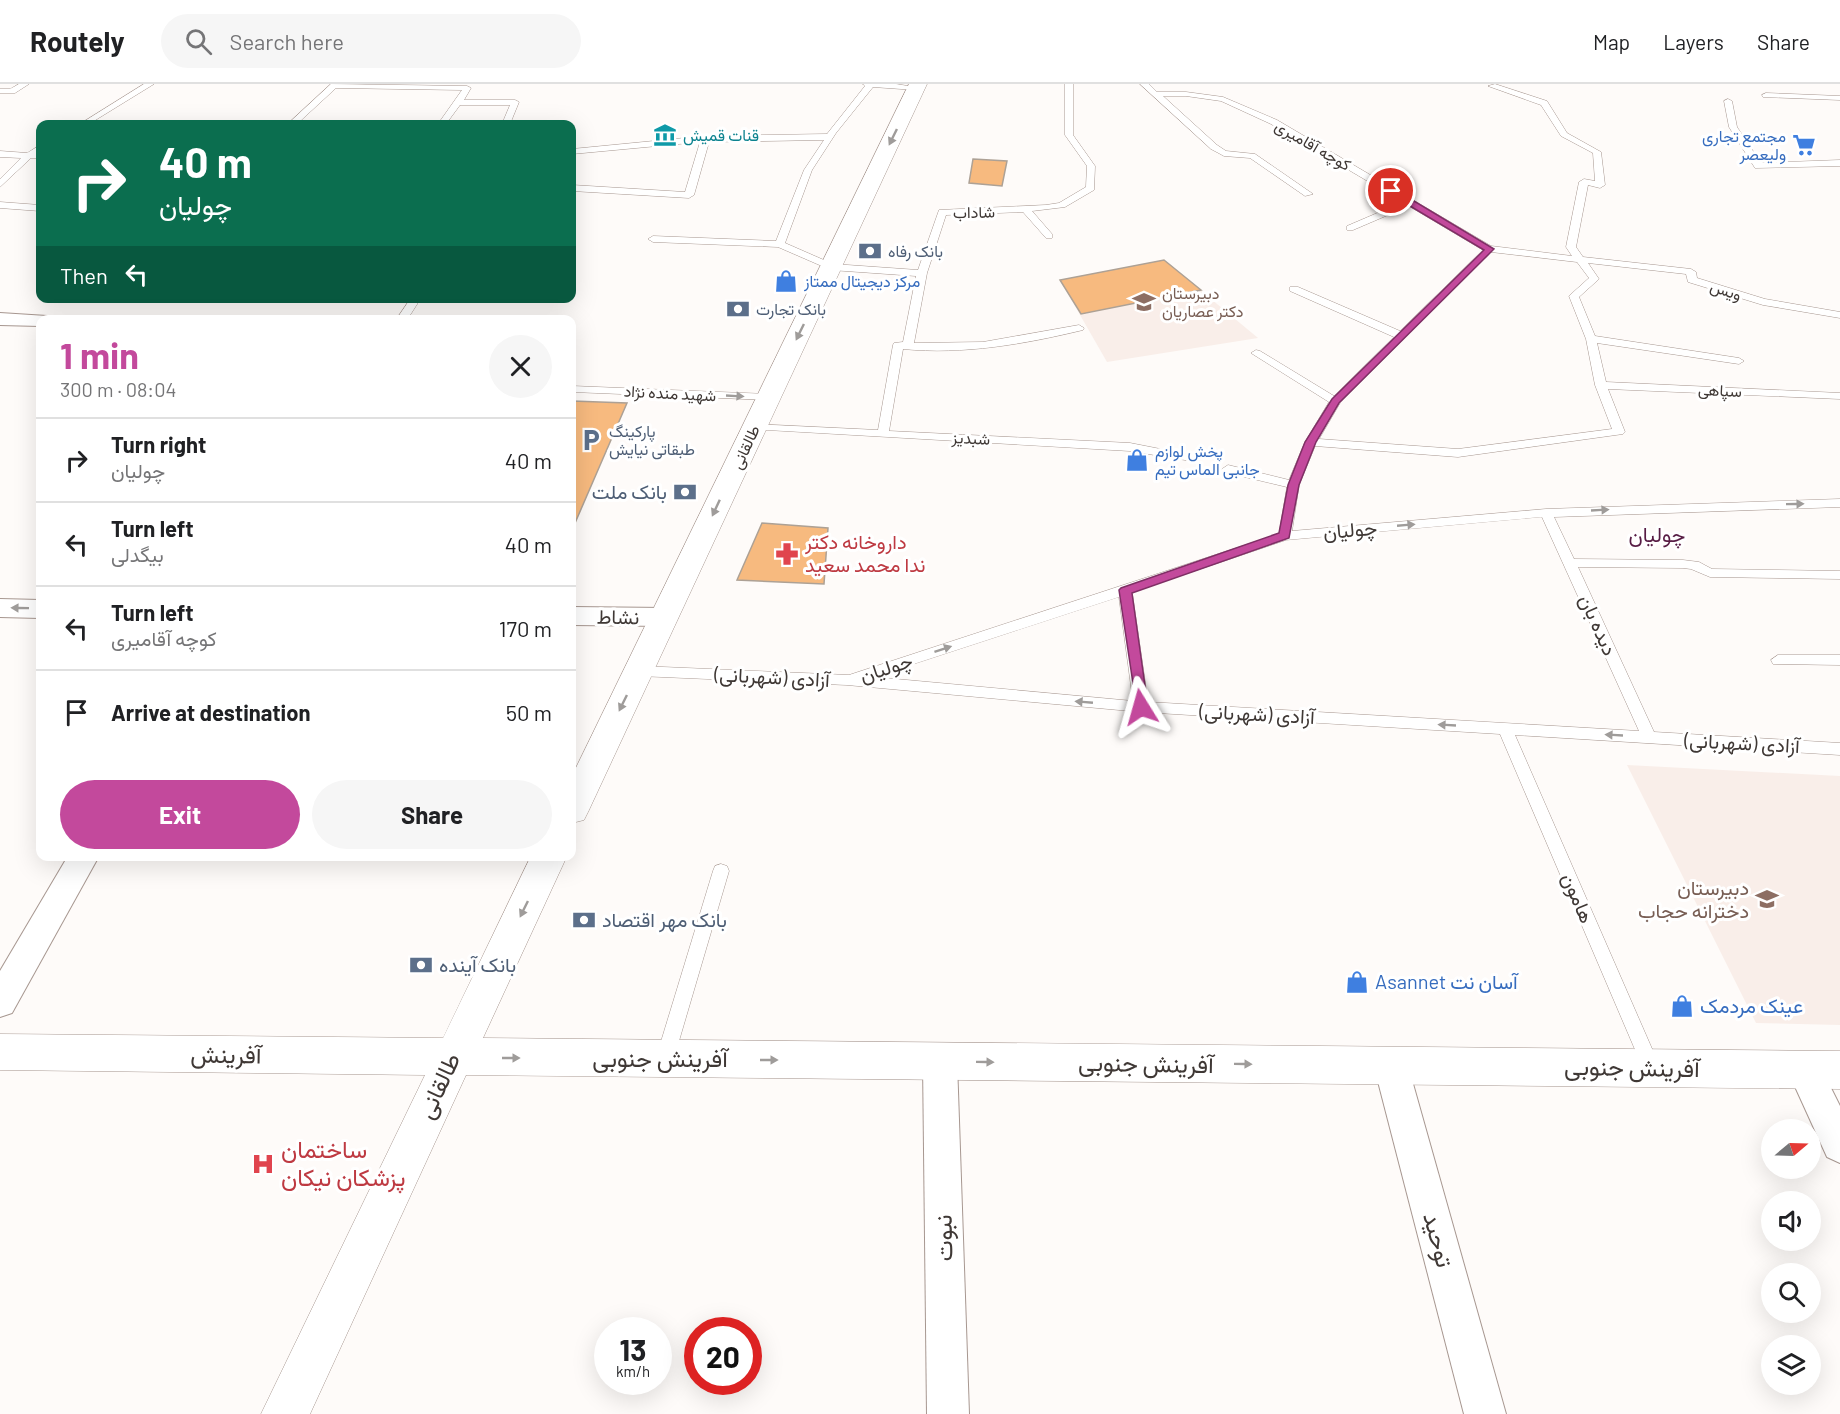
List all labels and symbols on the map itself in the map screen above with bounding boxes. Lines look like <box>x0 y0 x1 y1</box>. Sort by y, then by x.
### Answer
street label: کوچه آقامیری <box>1270 115 1355 177</box>
museum icon: قنات قمیش <box>652 122 678 148</box>
place label: قنات قمیش <box>683 125 759 146</box>
place label: مجتمع تجاری ولیعصر <box>1702 126 1786 165</box>
one-way arrow <box>888 128 897 145</box>
supermarket icon: مجتمع تجاری ولیعصر <box>1791 132 1817 158</box>
pin <box>1365 165 1416 216</box>
street label: شاداب <box>953 202 995 222</box>
bank icon: بانک رفاه <box>857 238 883 264</box>
place label: بانک رفاه <box>888 241 943 262</box>
shop icon: مرکز دیجیتال ممتاز <box>773 268 799 294</box>
place label: مرکز دیجیتال ممتاز <box>803 271 920 292</box>
street label: ویس <box>1707 276 1744 305</box>
place label: دبیرستان دکتر عصاریان <box>1162 283 1243 322</box>
school or university icon: دبیرستان دکتر عصاریان <box>1131 289 1157 315</box>
bank icon: بانک تجارت <box>725 296 751 322</box>
place label: بانک تجارت <box>756 299 826 320</box>
one-way arrow <box>795 323 804 340</box>
street label: سپاهی <box>1697 379 1743 403</box>
street label: شهید منده نژاد <box>623 381 717 406</box>
one-way arrow <box>725 391 744 400</box>
place label: پارکینگ طبقاتی نیایش <box>609 421 695 460</box>
street label: طالقانی <box>726 422 765 473</box>
parking icon: پارکینگ طبقاتی نیایش <box>578 427 604 453</box>
street label: شبدیز <box>950 427 991 450</box>
place label: پخش لوازم جانبی الماس تیم <box>1155 441 1260 480</box>
shop icon: پخش لوازم جانبی الماس تیم <box>1124 447 1150 473</box>
place label: بانک ملت <box>592 479 667 504</box>
bank icon: بانک ملت <box>672 479 698 505</box>
one-way arrow <box>1786 499 1805 509</box>
one-way arrow <box>712 500 721 517</box>
one-way arrow <box>1591 506 1610 515</box>
street label: چولیان <box>1322 515 1378 546</box>
one-way arrow <box>1396 520 1415 530</box>
district label: چولیان <box>1629 521 1685 549</box>
place label: داروخانه دکتر ندا محمد سعید <box>804 529 925 577</box>
pharmacy icon: داروخانه دکتر ندا محمد سعید <box>774 541 800 567</box>
street label: دیده بان <box>1574 590 1623 659</box>
one-way arrow <box>11 604 30 613</box>
street label: نشاط <box>596 604 640 628</box>
one-way arrow <box>934 644 952 654</box>
street label: چولیان <box>856 647 916 690</box>
street label: آزادی (شهربانی) <box>713 661 832 693</box>
position arrow <box>1109 675 1173 739</box>
one-way arrow <box>619 694 629 712</box>
one-way arrow <box>1075 697 1094 707</box>
street label: آزادی (شهربانی) <box>1198 698 1317 730</box>
one-way arrow <box>1437 721 1456 730</box>
street label: آزادی (شهربانی) <box>1683 727 1802 759</box>
one-way arrow <box>1604 731 1623 740</box>
street label: هامون <box>1556 869 1600 927</box>
place label: دبیرستان دخترانه حجاب <box>1638 875 1749 924</box>
school or university icon: دبیرستان دخترانه حجاب <box>1754 886 1780 912</box>
one-way arrow <box>519 901 528 918</box>
bank icon: بانک مهر اقتصاد <box>571 907 597 933</box>
place label: بانک مهر اقتصاد <box>602 907 727 933</box>
bank icon: بانک آینده <box>408 952 434 978</box>
place label: بانک آینده <box>439 952 516 977</box>
shop icon: Asannet آسان نت <box>1344 969 1370 995</box>
place label: Asannet آسان نت <box>1375 969 1519 993</box>
shop icon: عینک مردمک <box>1669 993 1695 1019</box>
place label: عینک مردمک <box>1700 993 1803 1019</box>
street label: آفرینش <box>190 1038 264 1071</box>
street label: آفرینش جنوبی <box>592 1043 730 1074</box>
street label: آفرینش جنوبی <box>1078 1047 1216 1080</box>
street label: طالقانی <box>410 1048 466 1123</box>
street label: آفرینش جنوبی <box>1564 1051 1702 1084</box>
one-way arrow <box>501 1053 520 1063</box>
one-way arrow <box>759 1055 778 1065</box>
one-way arrow <box>975 1057 994 1067</box>
one-way arrow <box>1233 1059 1252 1069</box>
north arrow <box>1761 1119 1821 1179</box>
place label: ساختمان پزشکان نیکان <box>281 1134 406 1194</box>
hospital icon: ساختمان پزشکان نیکان <box>250 1151 276 1177</box>
street label: توحید <box>1416 1209 1461 1271</box>
street label: نبوت <box>928 1214 959 1262</box>
speed limit sign: 20 <box>684 1317 762 1395</box>

